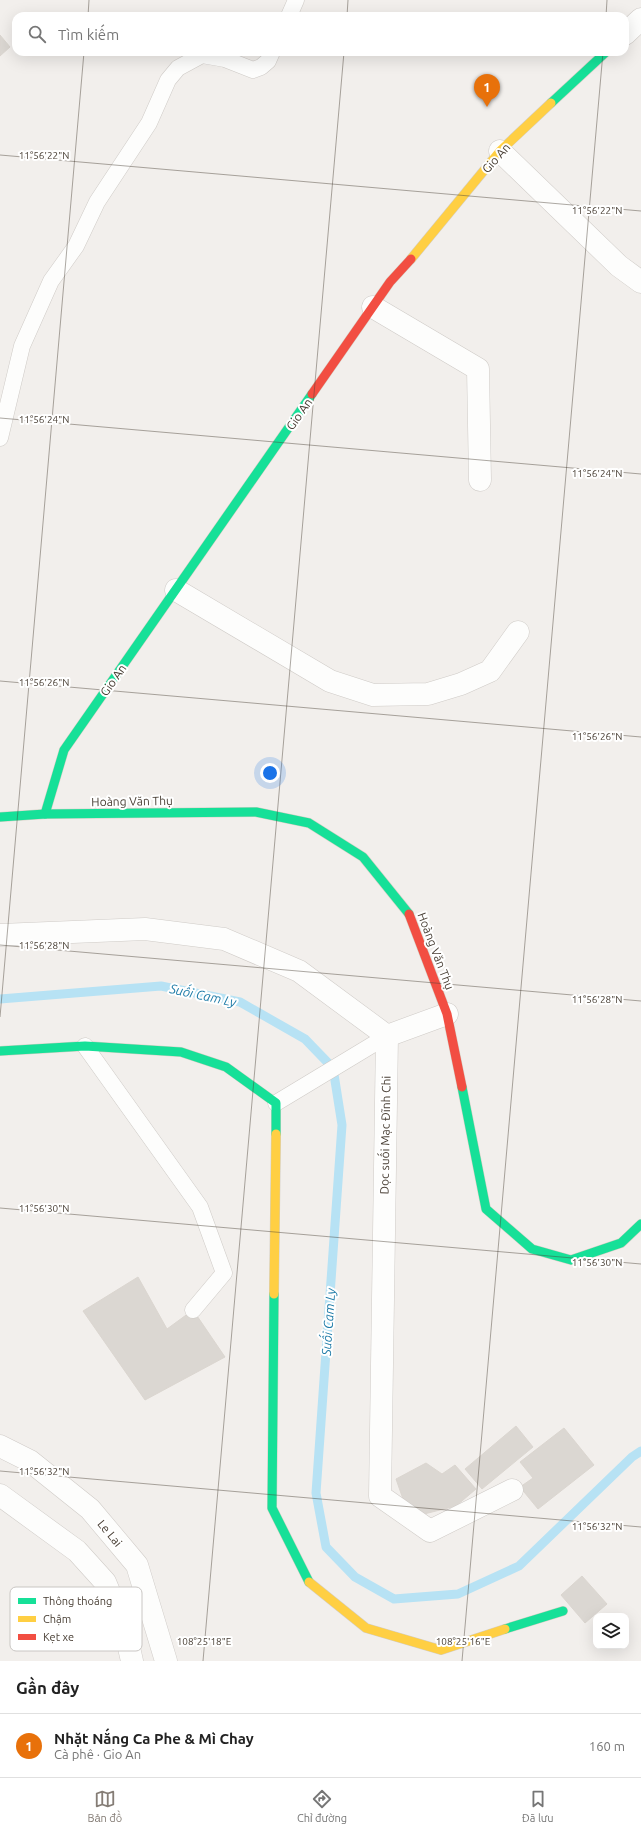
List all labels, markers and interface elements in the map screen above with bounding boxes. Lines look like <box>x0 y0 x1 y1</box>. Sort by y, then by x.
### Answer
search box <box>12 12 629 56</box>
icon: search <box>26 23 48 45</box>
text: Tìm kiếm <box>58 26 119 43</box>
pin: 1 <box>474 74 500 107</box>
street label: Gio An <box>479 141 513 175</box>
text: 11°56'22"N <box>19 150 69 161</box>
text: 11°56'22"N <box>572 205 622 216</box>
street label: Gio An <box>284 396 314 432</box>
text: 11°56'24"N <box>19 414 69 425</box>
text: 11°56'24"N <box>572 468 622 479</box>
street label: Gio An <box>98 662 128 698</box>
text: 11°56'26"N <box>19 677 69 688</box>
text: 11°56'26"N <box>572 731 622 742</box>
your location <box>260 763 280 783</box>
street label: Hoàng Văn Thụ <box>91 794 173 809</box>
street label: Hoàng Văn Thụ <box>414 911 457 992</box>
text: 11°56'28"N <box>19 940 69 951</box>
water label: Suối Cam Ly <box>168 979 239 1009</box>
text: 11°56'28"N <box>572 994 622 1005</box>
street label: Dọc suối Mạc Đĩnh Chi <box>377 1075 394 1194</box>
text: 11°56'30"N <box>19 1203 69 1214</box>
text: 11°56'30"N <box>572 1257 622 1268</box>
water label: Suối Cam Ly <box>316 1287 337 1357</box>
text: 11°56'32"N <box>19 1466 69 1477</box>
street label: Le Lai <box>95 1517 125 1549</box>
text: 11°56'32"N <box>572 1521 622 1532</box>
legend <box>10 1587 142 1651</box>
text: Thông thoáng <box>43 1595 112 1607</box>
text: Chậm <box>43 1613 71 1626</box>
map controls <box>593 1613 629 1649</box>
button: layers <box>593 1613 629 1649</box>
text: Kẹt xe <box>43 1631 74 1644</box>
text: 108°25'18"E <box>177 1636 232 1647</box>
text: 108°25'16"E <box>436 1636 491 1647</box>
text: Gần đây <box>16 1678 79 1697</box>
text: Nhặt Nắng Ca Phe & Mì Chay <box>54 1730 254 1747</box>
text: 1 <box>25 1739 33 1753</box>
text: 160 m <box>589 1739 625 1753</box>
text: Cà phê · Gio An <box>54 1747 141 1761</box>
tab: Bản đồ <box>87 1788 122 1824</box>
tab: Chỉ đường <box>297 1788 347 1824</box>
tab: Đã lưu <box>522 1788 554 1824</box>

